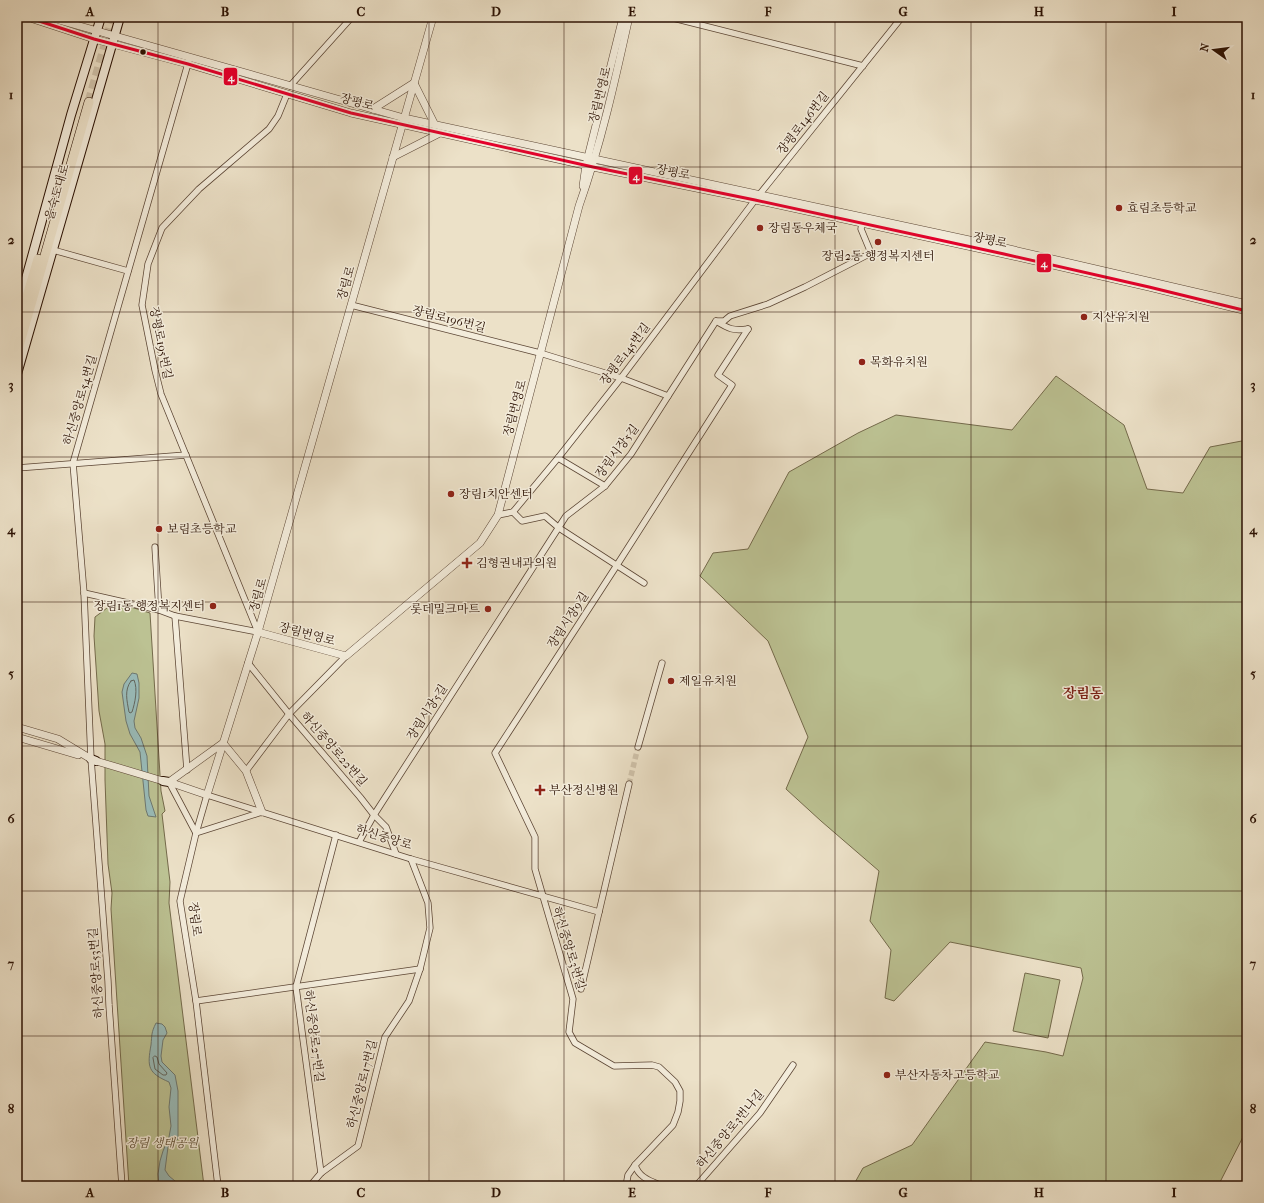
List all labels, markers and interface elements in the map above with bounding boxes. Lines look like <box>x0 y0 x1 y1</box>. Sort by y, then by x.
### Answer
text: A <box>85 4 95 19</box>
text: B <box>221 4 230 19</box>
text: C <box>357 4 366 19</box>
text: D <box>491 4 501 19</box>
text: E <box>628 4 636 19</box>
text: F <box>764 4 772 19</box>
text: G <box>898 4 908 19</box>
text: H <box>1034 4 1045 19</box>
text: I <box>1171 4 1177 19</box>
north arrow <box>1194 30 1234 70</box>
text: N <box>1197 41 1212 53</box>
unlabelled marker <box>138 47 148 57</box>
street label: 장림번영로 <box>586 65 614 125</box>
line badge: 4 <box>223 67 238 86</box>
text: 4 <box>227 71 235 84</box>
text: 1 <box>9 87 14 102</box>
text: 1 <box>1251 87 1256 102</box>
street label: 장평로146번길 <box>774 89 832 157</box>
street label: 장평로 <box>338 91 376 113</box>
street label: 을숙도대로 <box>42 162 72 222</box>
street label: 장평로 <box>655 162 692 182</box>
line badge: 4 <box>628 166 643 185</box>
text: 4 <box>632 170 640 183</box>
place label: 효림초등학교 <box>1127 201 1197 215</box>
marker: 효림초등학교 <box>1114 203 1124 213</box>
place label: 장림동우체국 <box>768 221 838 235</box>
marker: 장림동우체국 <box>755 223 765 233</box>
street label: 장평로 <box>972 230 1009 251</box>
text: 2 <box>8 232 15 247</box>
text: 2 <box>1250 232 1257 247</box>
marker: 장림2동 행정복지센터 <box>873 237 883 247</box>
place label: 장림2동 행정복지센터 <box>821 249 935 263</box>
line badge: 4 <box>1036 253 1052 273</box>
text: 4 <box>1040 257 1048 270</box>
street label: 장림로 <box>334 264 358 302</box>
street label: 장림로196번길 <box>411 303 487 335</box>
street label: 장평로195번길 <box>147 305 175 381</box>
place label: 지산유치원 <box>1092 310 1150 324</box>
marker: 지산유치원 <box>1079 312 1089 322</box>
street label: 장평로145번길 <box>597 320 653 388</box>
street label: 하신중앙로54번길 <box>60 353 100 447</box>
place label: 목화유치원 <box>870 355 928 369</box>
marker: 목화유치원 <box>857 357 867 367</box>
text: 3 <box>8 377 14 393</box>
text: 3 <box>1250 377 1256 393</box>
street label: 장림번영로 <box>501 378 529 438</box>
street label: 장림시장5길 <box>592 422 642 480</box>
place label: 장림1치안센터 <box>459 487 533 501</box>
marker: 장림1치안센터 <box>446 489 456 499</box>
text: 4 <box>6 522 16 538</box>
place label: 보림초등학교 <box>167 522 237 536</box>
text: 4 <box>1248 522 1258 538</box>
marker: 보림초등학교 <box>154 524 164 534</box>
place label: 김형권내과의원 <box>476 556 557 570</box>
marker: 김형권내과의원 <box>461 557 473 569</box>
street label: 장림로 <box>246 576 270 614</box>
street label: 장림시장9길 <box>545 589 591 651</box>
place label: 장림1동 행정복지센터 <box>94 599 205 613</box>
marker: 장림1동 행정복지센터 <box>208 601 218 611</box>
place label: 롯데밀크마트 <box>410 602 480 616</box>
marker: 롯데밀크마트 <box>483 604 493 614</box>
street label: 장림번영로 <box>277 620 337 648</box>
text: 5 <box>8 666 14 681</box>
text: 5 <box>1250 666 1256 681</box>
place label: 제일유치원 <box>679 674 737 688</box>
marker: 제일유치원 <box>666 676 676 686</box>
street label: 장림시장5길 <box>404 682 450 742</box>
district label: 장림동 <box>1063 685 1104 702</box>
street label: 하신중앙로22번길 <box>298 709 370 789</box>
place label: 부산정신병원 <box>549 783 619 797</box>
marker: 부산정신병원 <box>534 784 546 796</box>
text: 6 <box>7 811 15 826</box>
text: 6 <box>1249 811 1257 826</box>
street label: 하신중앙로 <box>354 822 414 852</box>
street label: 장림로 <box>186 901 204 938</box>
street label: 하신중앙로3번길 <box>550 905 588 991</box>
street label: 하신중앙로53번길 <box>86 927 106 1019</box>
text: 7 <box>7 956 15 971</box>
text: 7 <box>1249 956 1257 971</box>
street label: 하신중앙로27번길 <box>301 989 327 1083</box>
street label: 하신중앙로17번길 <box>344 1038 380 1130</box>
place label: 부산자동차고등학교 <box>895 1068 1000 1082</box>
marker: 부산자동차고등학교 <box>882 1070 892 1080</box>
street label: 하신중앙로3번나길 <box>693 1087 767 1171</box>
text: 8 <box>8 1101 15 1116</box>
text: 8 <box>1250 1101 1257 1116</box>
park label: 장림 생태공원 <box>126 1136 199 1150</box>
text: A <box>85 1185 95 1200</box>
text: B <box>221 1185 230 1200</box>
text: C <box>357 1185 366 1200</box>
text: D <box>491 1185 501 1200</box>
text: E <box>628 1185 636 1200</box>
text: F <box>764 1185 772 1200</box>
text: G <box>898 1185 908 1200</box>
text: H <box>1034 1185 1045 1200</box>
text: I <box>1171 1185 1177 1200</box>

